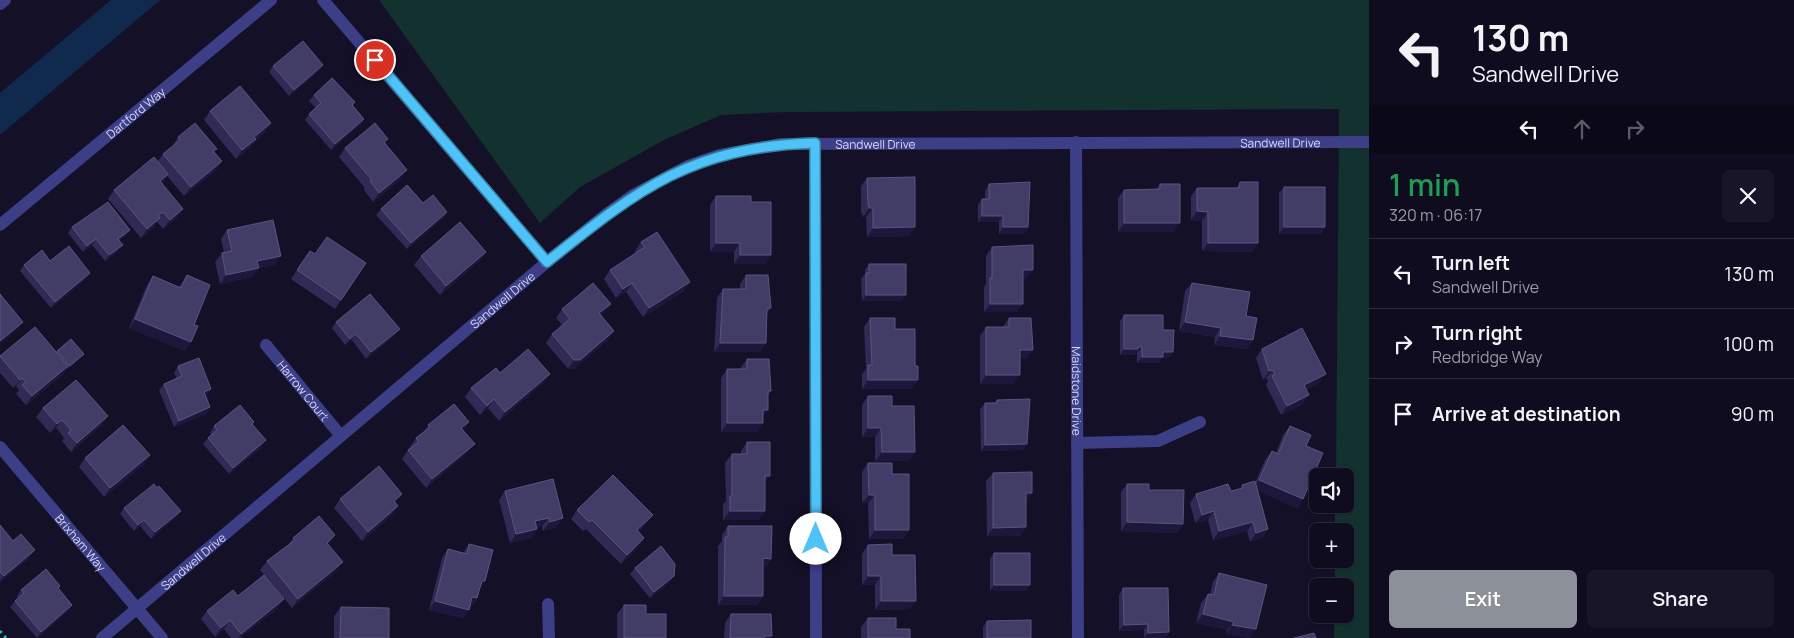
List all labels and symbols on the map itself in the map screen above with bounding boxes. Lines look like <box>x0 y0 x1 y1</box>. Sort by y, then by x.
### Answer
pin <box>354 39 396 81</box>
street label: Dartford Way <box>102 83 169 142</box>
street label: Sandwell Drive <box>1240 134 1321 151</box>
street label: Sandwell Drive <box>835 135 916 152</box>
street label: Sandwell Drive <box>466 267 538 332</box>
street label: Maidstone Drive <box>1068 346 1086 436</box>
street label: Harrow Court <box>273 357 334 425</box>
street label: Brixham Way <box>52 510 111 575</box>
position arrow <box>789 512 841 564</box>
street label: Sandwell Drive <box>157 529 229 594</box>

